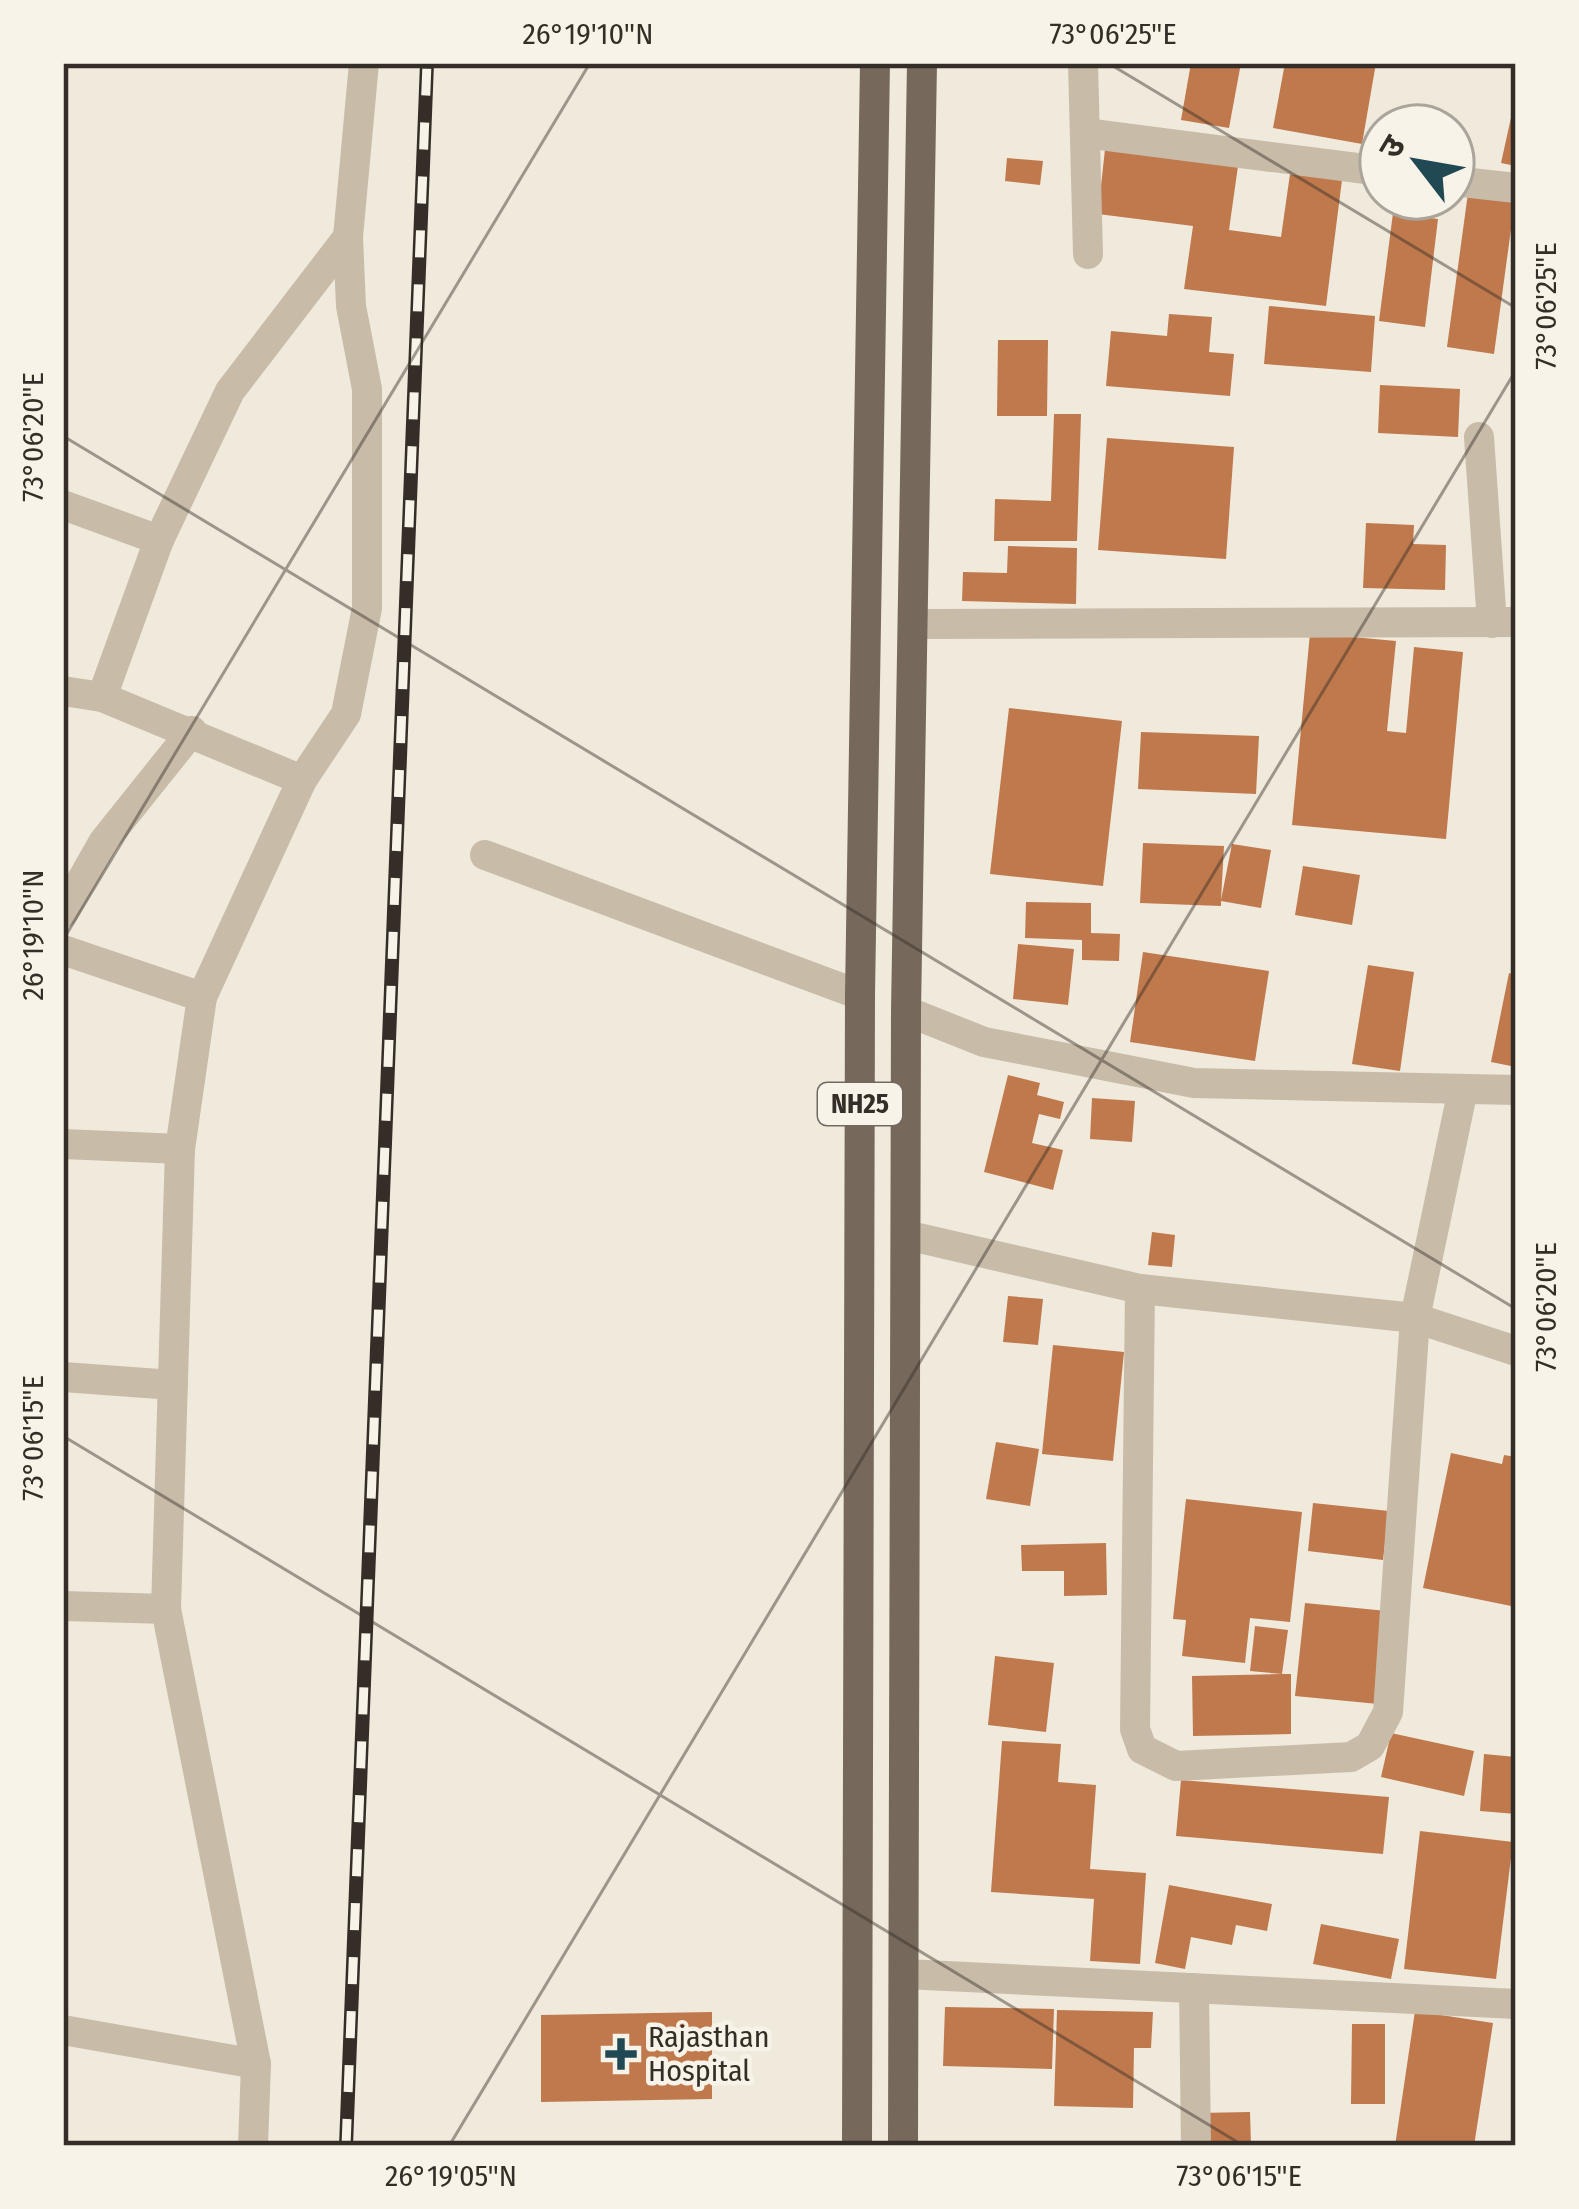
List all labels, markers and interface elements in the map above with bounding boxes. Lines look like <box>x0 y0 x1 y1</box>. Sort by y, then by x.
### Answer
text: 26°19'10"N <box>523 16 653 52</box>
text: 73°06'25"E <box>1049 16 1177 52</box>
north arrow <box>1357 102 1477 222</box>
text: उ <box>1370 128 1415 166</box>
text: 73°06'25"E <box>1528 242 1564 370</box>
text: 73°06'20"E <box>15 372 51 502</box>
text: 26°19'10"N <box>15 870 51 1000</box>
road number: NH25 <box>818 1083 902 1125</box>
text: 73°06'20"E <box>1528 1242 1564 1372</box>
text: 73°06'15"E <box>15 1375 51 1501</box>
place label: Rajasthan Hospital <box>648 2019 769 2089</box>
marker: Rajasthan Hospital <box>605 2038 637 2070</box>
text: 26°19'05"N <box>385 2158 517 2194</box>
text: 73°06'15"E <box>1176 2158 1302 2194</box>

